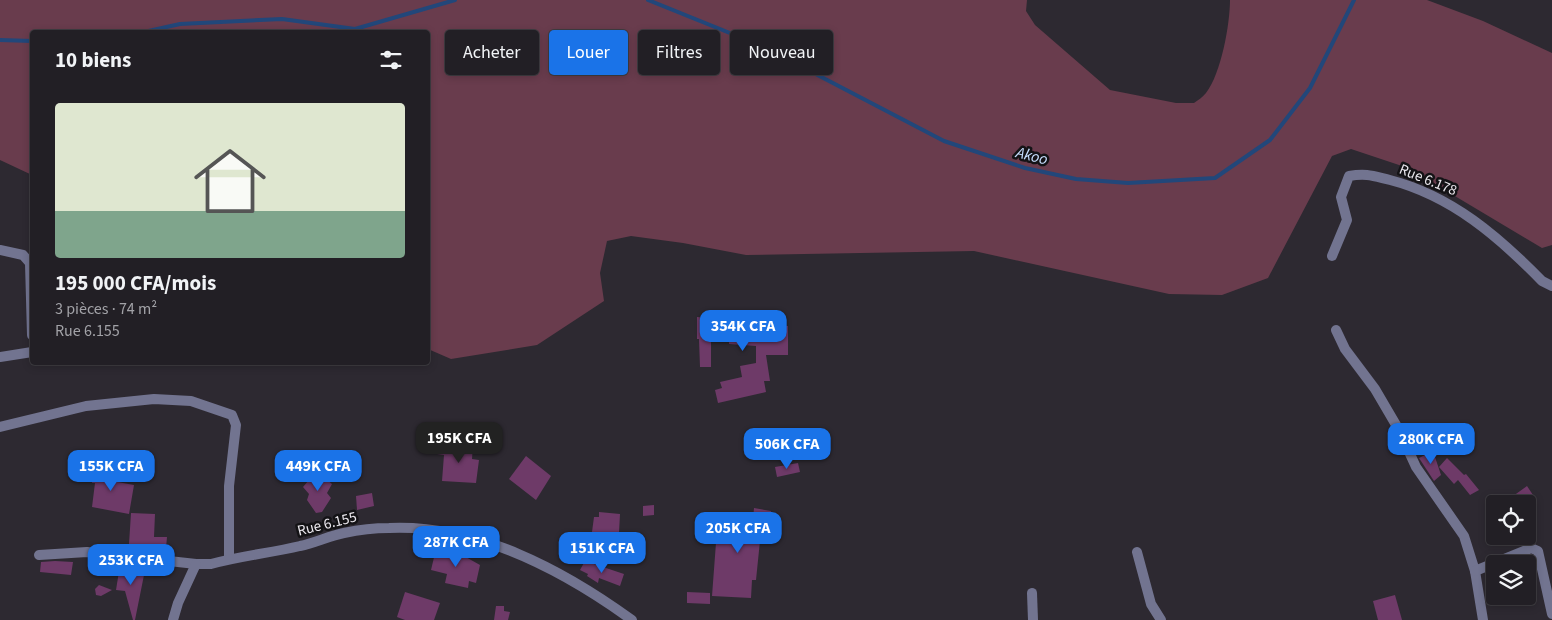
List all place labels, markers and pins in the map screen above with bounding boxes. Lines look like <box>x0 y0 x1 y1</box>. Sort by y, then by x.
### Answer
pin: 354K CFA <box>691 310 795 352</box>
pin: 195K CFA <box>407 422 511 464</box>
pin: 280K CFA <box>1379 422 1483 465</box>
pin: 506K CFA <box>735 428 839 470</box>
pin: 155K CFA <box>59 450 163 492</box>
pin: 449K CFA <box>266 450 370 492</box>
pin: 205K CFA <box>686 512 790 554</box>
pin: 287K CFA <box>404 526 508 568</box>
pin: 151K CFA <box>550 532 654 574</box>
pin: 253K CFA <box>79 544 183 586</box>

